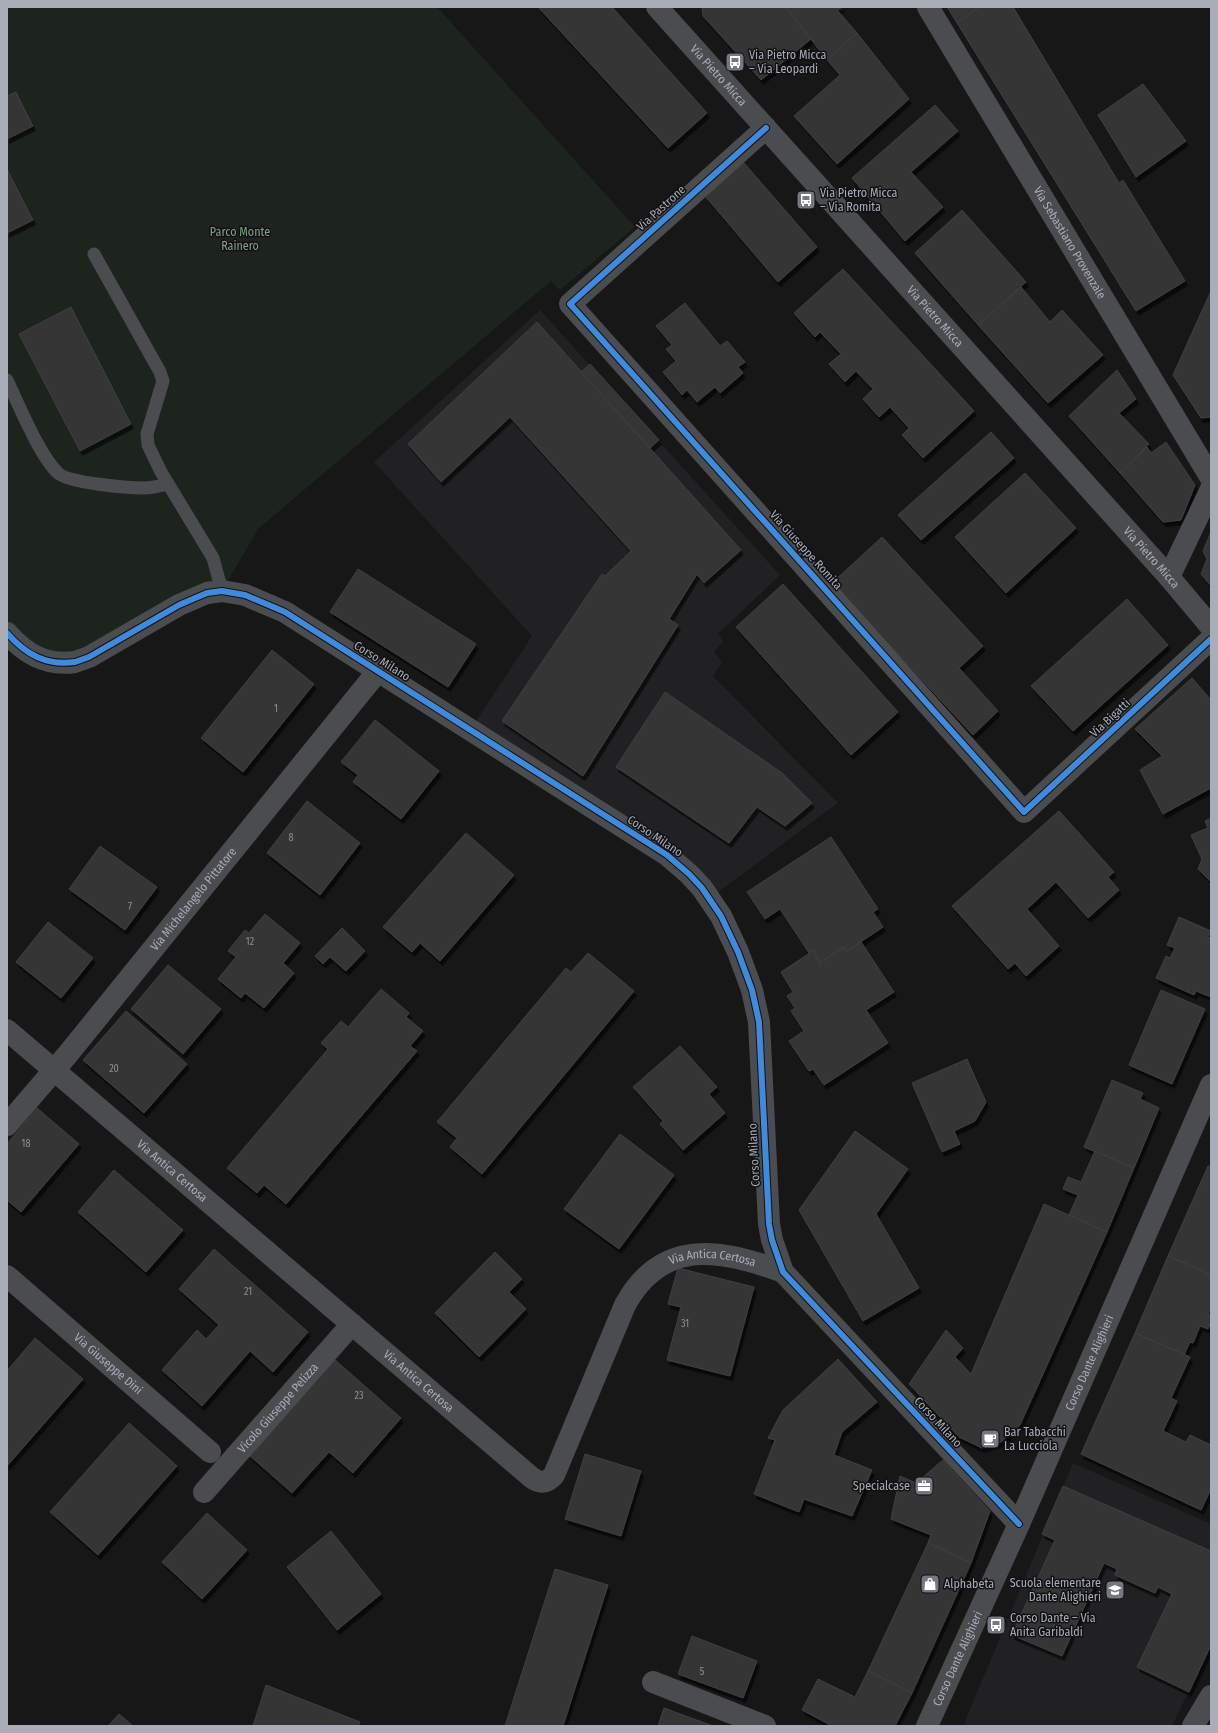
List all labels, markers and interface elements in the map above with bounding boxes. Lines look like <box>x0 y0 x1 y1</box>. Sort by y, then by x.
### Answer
street label: Via Pietro Micca <box>687 42 750 109</box>
place label: Via Pietro Micca – Via Leopardi <box>749 48 826 76</box>
bus stop icon: Via Pietro Micca – Via Leopardi <box>724 51 746 73</box>
street label: Via Pastrone <box>634 182 688 234</box>
street label: Via Sebastiano Provenzale <box>1031 184 1109 301</box>
place label: Via Pietro Micca – Via Romita <box>820 186 897 214</box>
bus stop icon: Via Pietro Micca – Via Romita <box>795 189 817 211</box>
park label: Parco Monte Rainero <box>210 225 270 253</box>
street label: Via Pietro Micca <box>904 283 966 350</box>
street label: Via Giuseppe Romita <box>767 508 845 592</box>
street label: Via Pietro Micca <box>1120 524 1183 591</box>
street label: Corso Milano <box>351 638 413 684</box>
street label: Via Bigatti <box>1087 696 1133 740</box>
house number: 1 <box>274 703 278 715</box>
street label: Corso Milano <box>625 812 685 860</box>
house number: 8 <box>289 832 294 844</box>
street label: Via Michelangelo Pittatore <box>148 845 239 953</box>
house number: 7 <box>128 901 132 913</box>
house number: 12 <box>246 936 255 948</box>
house number: 20 <box>109 1063 119 1075</box>
street label: Corso Milano <box>745 1123 763 1187</box>
street label: Via Antica Certosa <box>134 1137 210 1205</box>
house number: 18 <box>22 1138 30 1150</box>
street label: Via Antica Certosa <box>667 1247 758 1269</box>
house number: 21 <box>244 1286 252 1298</box>
street label: Corso Dante Alighieri <box>1063 1313 1117 1413</box>
house number: 31 <box>681 1318 689 1330</box>
street label: Via Giuseppe Dini <box>71 1330 145 1397</box>
street label: Via Antica Certosa <box>380 1347 457 1415</box>
street label: Vicolo Giuseppe Pelizza <box>235 1360 321 1456</box>
house number: 23 <box>355 1390 364 1402</box>
street label: Corso Milano <box>911 1394 965 1450</box>
place label: Bar Tabacchi La Lucciola <box>1004 1425 1066 1453</box>
cafe icon: Bar Tabacchi La Lucciola <box>979 1428 1001 1450</box>
office icon: Specialcase <box>913 1475 935 1497</box>
place label: Specialcase <box>853 1479 910 1493</box>
shop icon: Alphabeta <box>919 1573 941 1595</box>
place label: Scuola elementare Dante Alighieri <box>1010 1576 1101 1604</box>
place label: Alphabeta <box>944 1577 994 1591</box>
school or university icon: Scuola elementare Dante Alighieri <box>1104 1579 1126 1601</box>
street label: Corso Dante Alighieri <box>930 1609 985 1708</box>
place label: Corso Dante – Via Anita Garibaldi <box>1010 1611 1096 1639</box>
bus stop icon: Corso Dante – Via Anita Garibaldi <box>985 1614 1007 1636</box>
house number: 5 <box>700 1666 705 1678</box>

